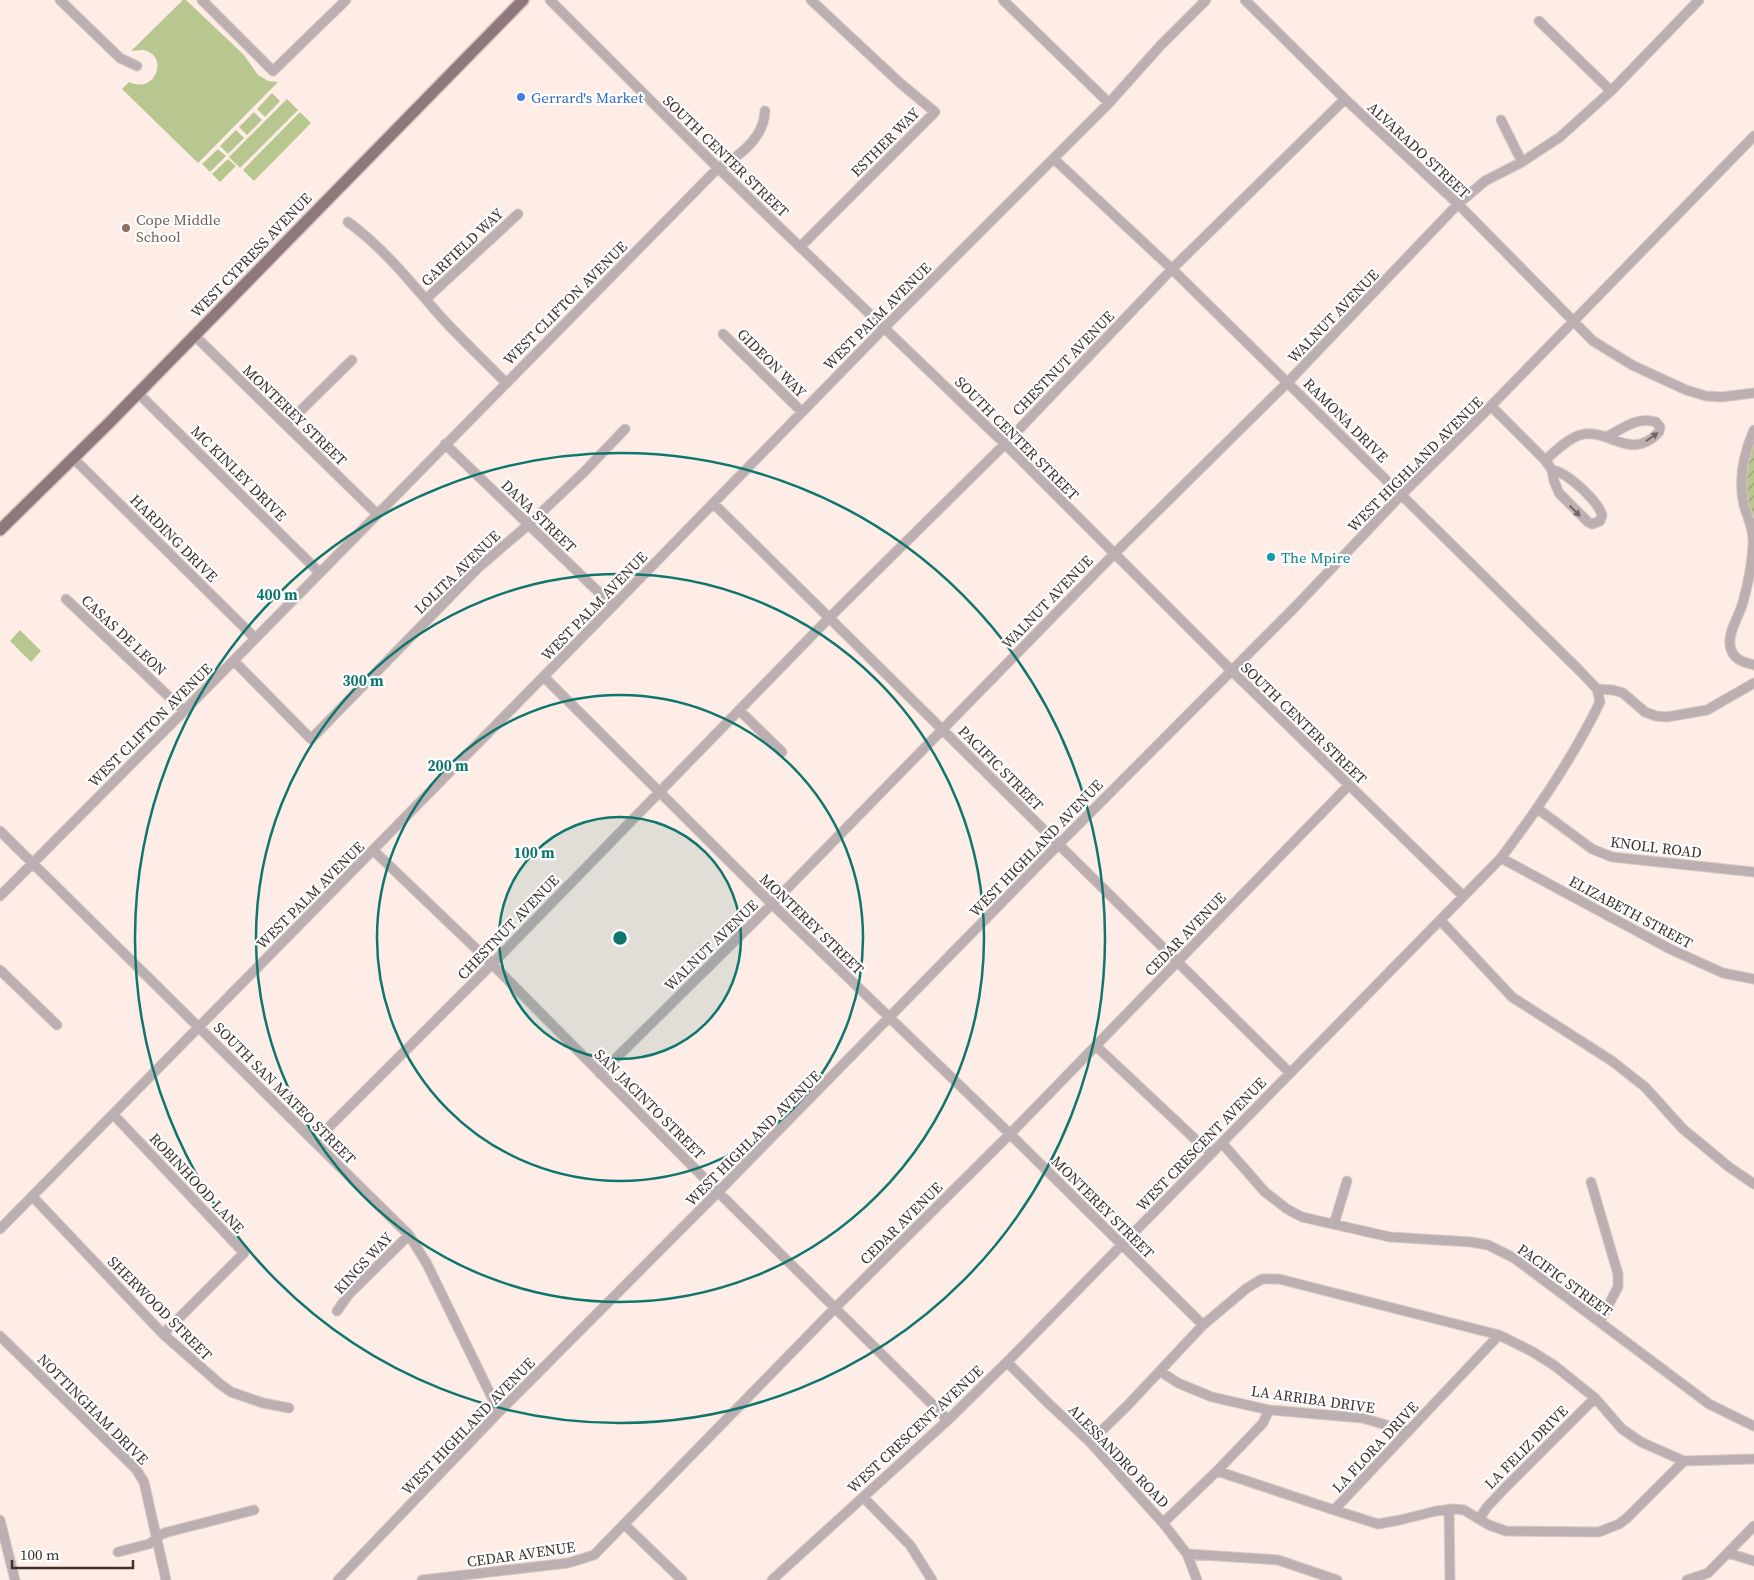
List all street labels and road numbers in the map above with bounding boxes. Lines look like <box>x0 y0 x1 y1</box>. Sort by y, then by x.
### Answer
street label: SOUTH CENTER STREET <box>658 90 794 222</box>
street label: ALVARADO STREET <box>1363 97 1475 203</box>
street label: ESTHER WAY <box>846 102 925 181</box>
street label: WEST CYPRESS AVENUE <box>186 188 316 322</box>
street label: GARFIELD WAY <box>416 203 508 291</box>
street label: WEST CLIFTON AVENUE <box>498 236 632 370</box>
street label: WEST PALM AVENUE <box>818 257 936 375</box>
street label: WALNUT AVENUE <box>1283 264 1383 368</box>
street label: CHESTNUT AVENUE <box>1007 306 1119 420</box>
street label: GIDEON WAY <box>733 324 812 403</box>
street label: MONTEREY STREET <box>238 360 352 470</box>
street label: SOUTH CENTER STREET <box>950 371 1084 505</box>
street label: RAMONA DRIVE <box>1299 373 1393 467</box>
street label: WEST HIGHLAND AVENUE <box>1343 392 1487 536</box>
street label: MC KINLEY DRIVE <box>187 421 291 525</box>
street label: DANA STREET <box>497 475 581 557</box>
street label: HARDING DRIVE <box>125 489 223 587</box>
street label: LOLITA AVENUE <box>409 525 505 619</box>
street label: WEST PALM AVENUE <box>536 547 652 665</box>
street label: WALNUT AVENUE <box>997 550 1097 654</box>
street label: CASAS DE LEON <box>77 590 171 680</box>
street label: SOUTH CENTER STREET <box>1236 657 1372 789</box>
street label: WEST CLIFTON AVENUE <box>83 658 217 792</box>
street label: PACIFIC STREET <box>954 721 1048 815</box>
street label: WEST HIGHLAND AVENUE <box>965 775 1107 921</box>
street label: KNOLL ROAD <box>1609 831 1703 863</box>
street label: WEST PALM AVENUE <box>251 836 369 954</box>
street label: MONTEREY STREET <box>755 869 869 979</box>
street label: CHESTNUT AVENUE <box>452 870 564 984</box>
street label: ELIZABETH STREET <box>1565 870 1697 954</box>
street label: CEDAR AVENUE <box>1140 887 1230 981</box>
street label: WALNUT AVENUE <box>659 895 763 995</box>
street label: SOUTH SAN MATEO STREET <box>209 1017 361 1169</box>
street label: SAN JACINTO STREET <box>590 1044 710 1164</box>
street label: WEST HIGHLAND AVENUE <box>681 1066 825 1210</box>
street label: WEST CRESCENT AVENUE <box>1131 1072 1271 1216</box>
street label: ROBINHOOD LANE <box>145 1128 249 1238</box>
street label: MONTEREY STREET <box>1047 1151 1159 1263</box>
street label: CEDAR AVENUE <box>855 1177 947 1269</box>
street label: KINGS WAY <box>329 1227 398 1299</box>
street label: PACIFIC STREET <box>1513 1238 1617 1322</box>
street label: SHERWOOD STREET <box>103 1251 217 1365</box>
street label: NOTTINGHAM DRIVE <box>33 1349 153 1469</box>
street label: WEST HIGHLAND AVENUE <box>397 1353 539 1499</box>
street label: WEST CRESCENT AVENUE <box>842 1360 988 1498</box>
street label: LA ARRIBA DRIVE <box>1250 1380 1376 1418</box>
street label: LA FLORA DRIVE <box>1327 1397 1423 1497</box>
street label: ALESSANDRO ROAD <box>1064 1399 1174 1513</box>
street label: LA FELIZ DRIVE <box>1479 1400 1573 1494</box>
street label: CEDAR AVENUE <box>465 1536 577 1572</box>

